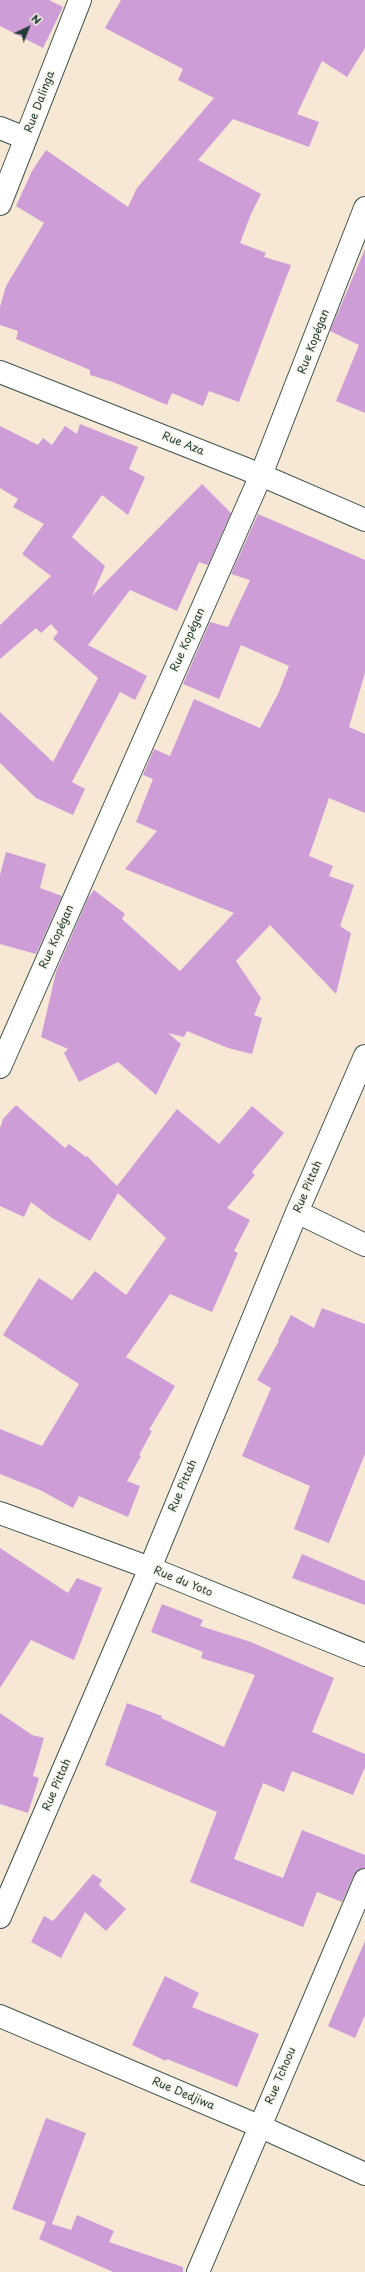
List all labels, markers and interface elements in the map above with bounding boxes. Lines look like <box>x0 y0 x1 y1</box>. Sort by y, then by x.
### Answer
north arrow <box>8 8 48 48</box>
text: N <box>28 10 46 28</box>
street label: Rue Dalinga <box>22 69 58 135</box>
street label: Rue Kopégan <box>296 308 332 376</box>
street label: Rue Aza <box>160 430 206 458</box>
street label: Rue Kopégan <box>168 606 208 674</box>
street label: Rue Kopégan <box>37 903 77 971</box>
street label: Rue Pittah <box>291 1159 325 1215</box>
street label: Rue Pittah <box>166 1458 200 1514</box>
street label: Rue du Yoto <box>152 1564 214 1600</box>
street label: Rue Pittah <box>40 1757 74 1813</box>
street label: Rue Tchoou <box>263 2045 299 2107</box>
street label: Rue Dedjiwa <box>150 2075 216 2113</box>

